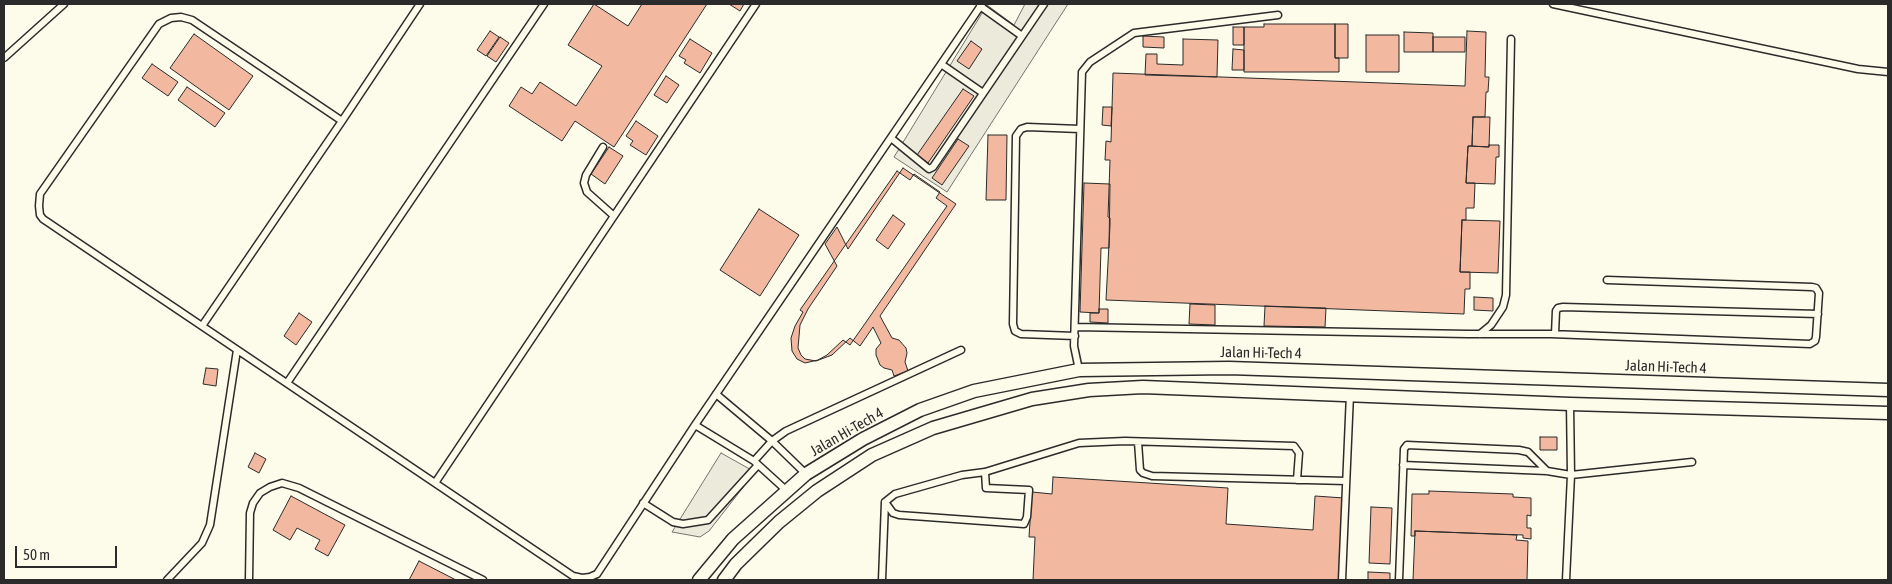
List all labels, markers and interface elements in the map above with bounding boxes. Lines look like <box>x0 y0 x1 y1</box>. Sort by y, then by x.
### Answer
street label: Jalan Hi-Tech 4 <box>1220 343 1302 363</box>
street label: Jalan Hi-Tech 4 <box>1625 357 1707 377</box>
street label: Jalan Hi-Tech 4 <box>807 404 887 460</box>
scale bar <box>18 536 120 568</box>
text: 50 m <box>23 546 50 563</box>

